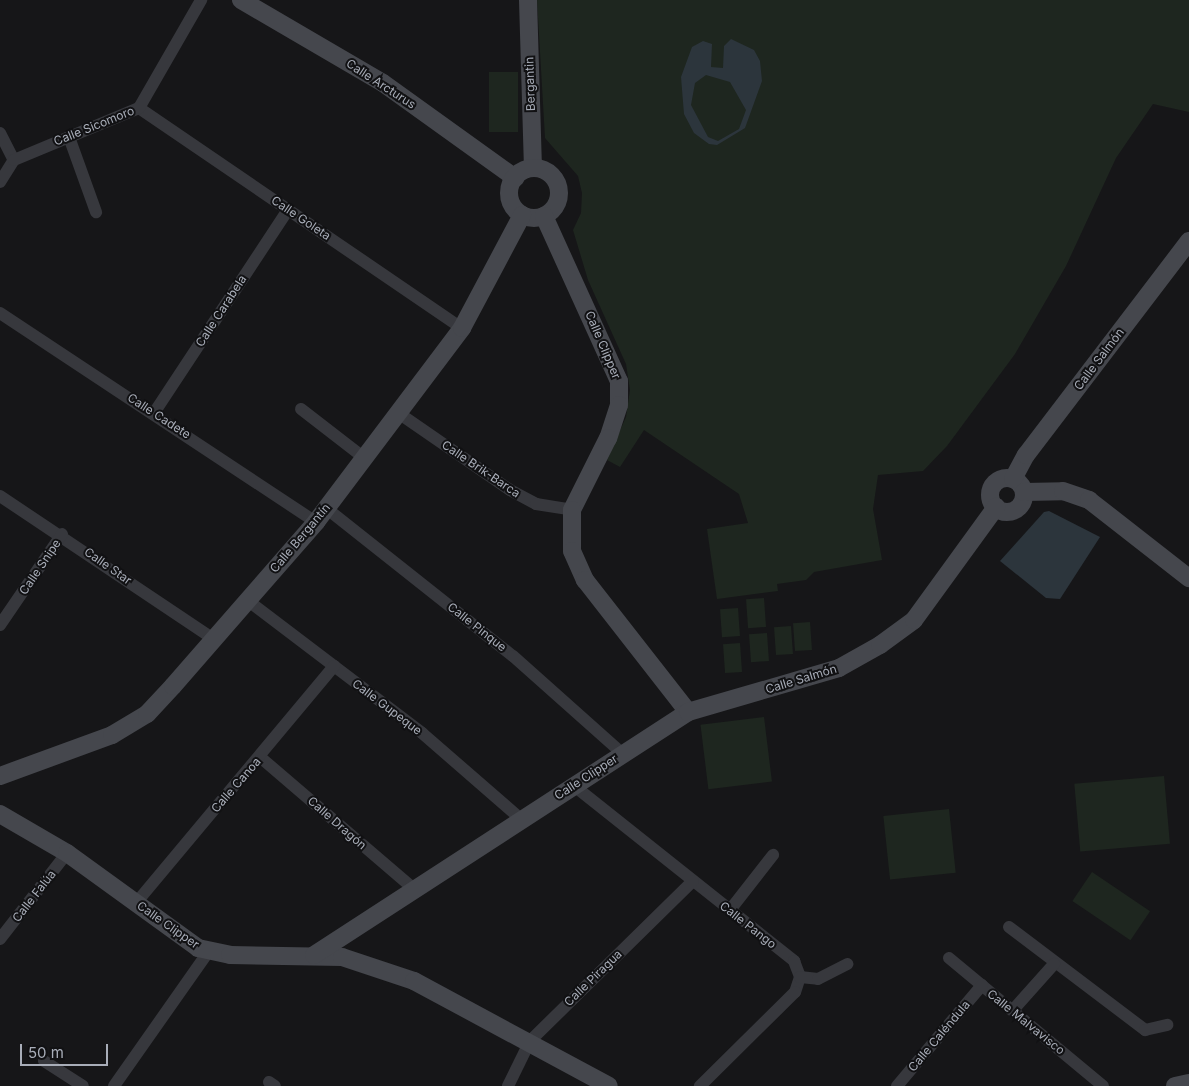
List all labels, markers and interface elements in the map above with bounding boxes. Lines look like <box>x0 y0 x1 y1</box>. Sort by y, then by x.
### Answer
street label: Calle Arcturus <box>343 56 419 112</box>
street label: Bergantin <box>522 57 538 111</box>
street label: Calle Sicomoro <box>52 103 136 149</box>
street label: Calle Goleta <box>269 193 333 243</box>
street label: Calle Carabela <box>193 273 249 349</box>
street label: Calle Clipper <box>582 309 624 381</box>
street label: Calle Salmón <box>1071 325 1127 393</box>
street label: Calle Cadete <box>125 390 193 442</box>
street label: Calle Brik-Barca <box>439 437 523 501</box>
street label: Calle Bergantín <box>267 500 333 576</box>
street label: Calle Snipe <box>16 537 64 597</box>
street label: Calle Star <box>81 544 135 588</box>
street label: Calle Pinque <box>445 600 509 654</box>
street label: Calle Salmón <box>764 661 838 697</box>
street label: Calle Gupeque <box>349 676 425 738</box>
street label: Calle Clipper <box>552 751 620 803</box>
street label: Calle Canoa <box>208 754 264 816</box>
street label: Calle Dragón <box>305 794 369 852</box>
street label: Calle Falúa <box>9 867 59 925</box>
street label: Calle Clipper <box>134 898 202 952</box>
street label: Calle Pango <box>717 898 779 952</box>
street label: Calle Piragua <box>561 947 625 1009</box>
street label: Calle Malvavisco <box>984 986 1068 1058</box>
street label: Calle Caléndula <box>905 998 973 1074</box>
scale bar <box>22 1034 110 1066</box>
text: 50 m <box>28 1043 64 1062</box>

